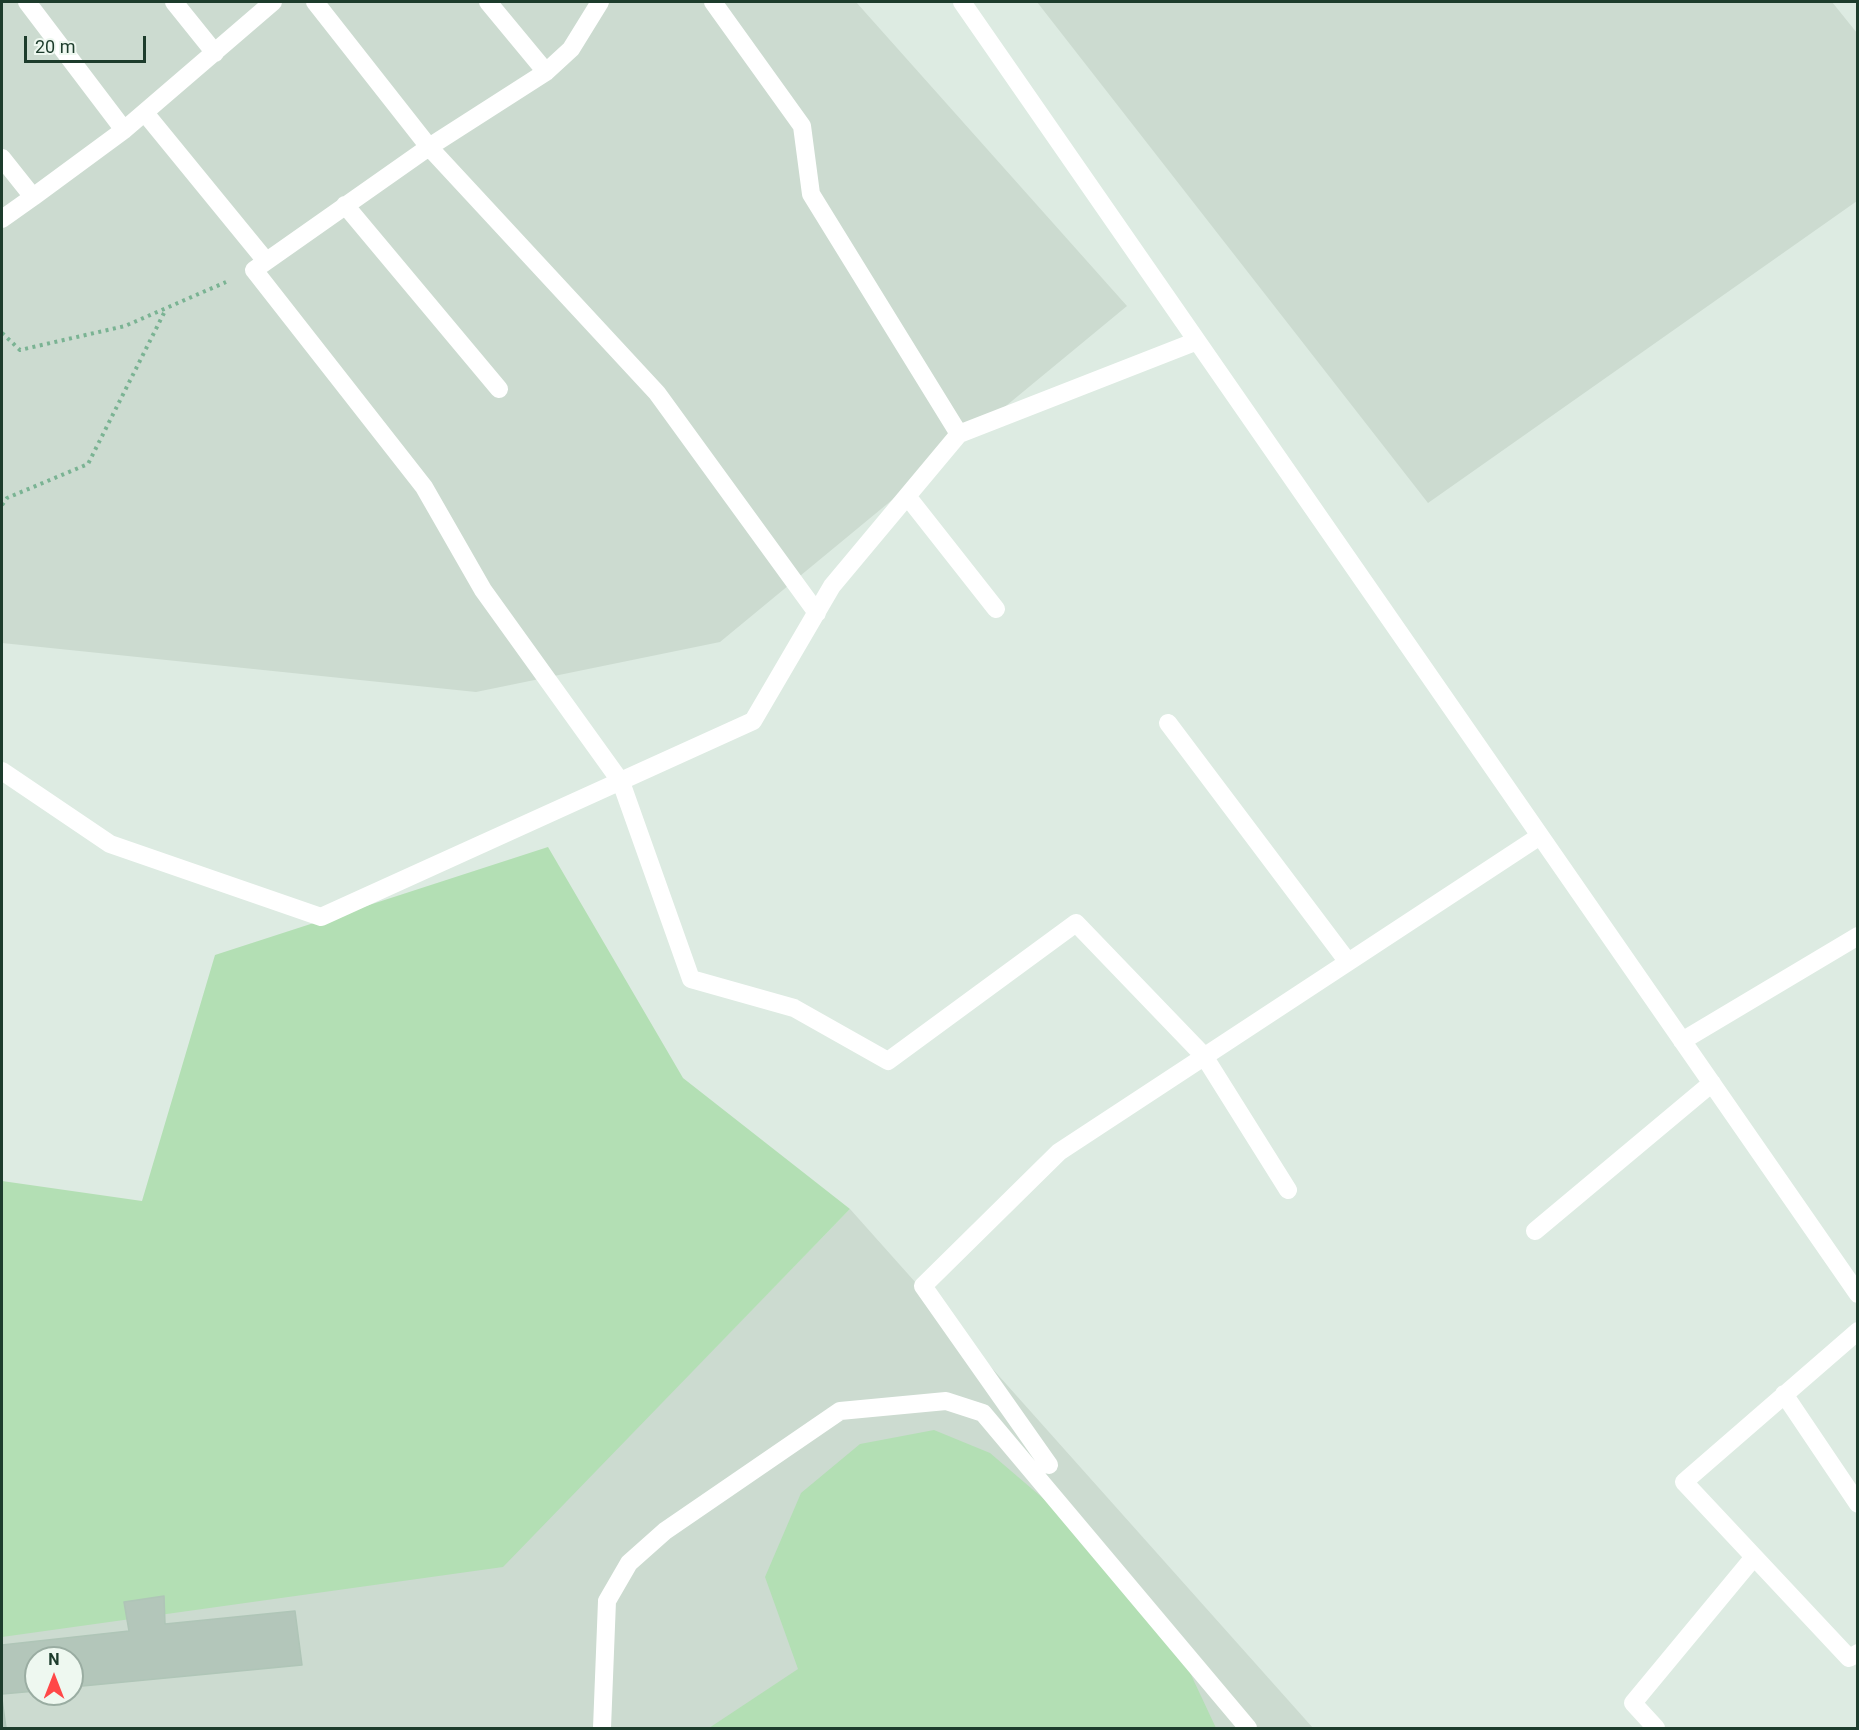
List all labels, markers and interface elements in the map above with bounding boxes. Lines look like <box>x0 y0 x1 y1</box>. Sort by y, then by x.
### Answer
scale bar <box>27 24 148 62</box>
text: 20 m <box>35 36 75 57</box>
north arrow <box>24 1646 84 1706</box>
text: N <box>48 1650 60 1669</box>

